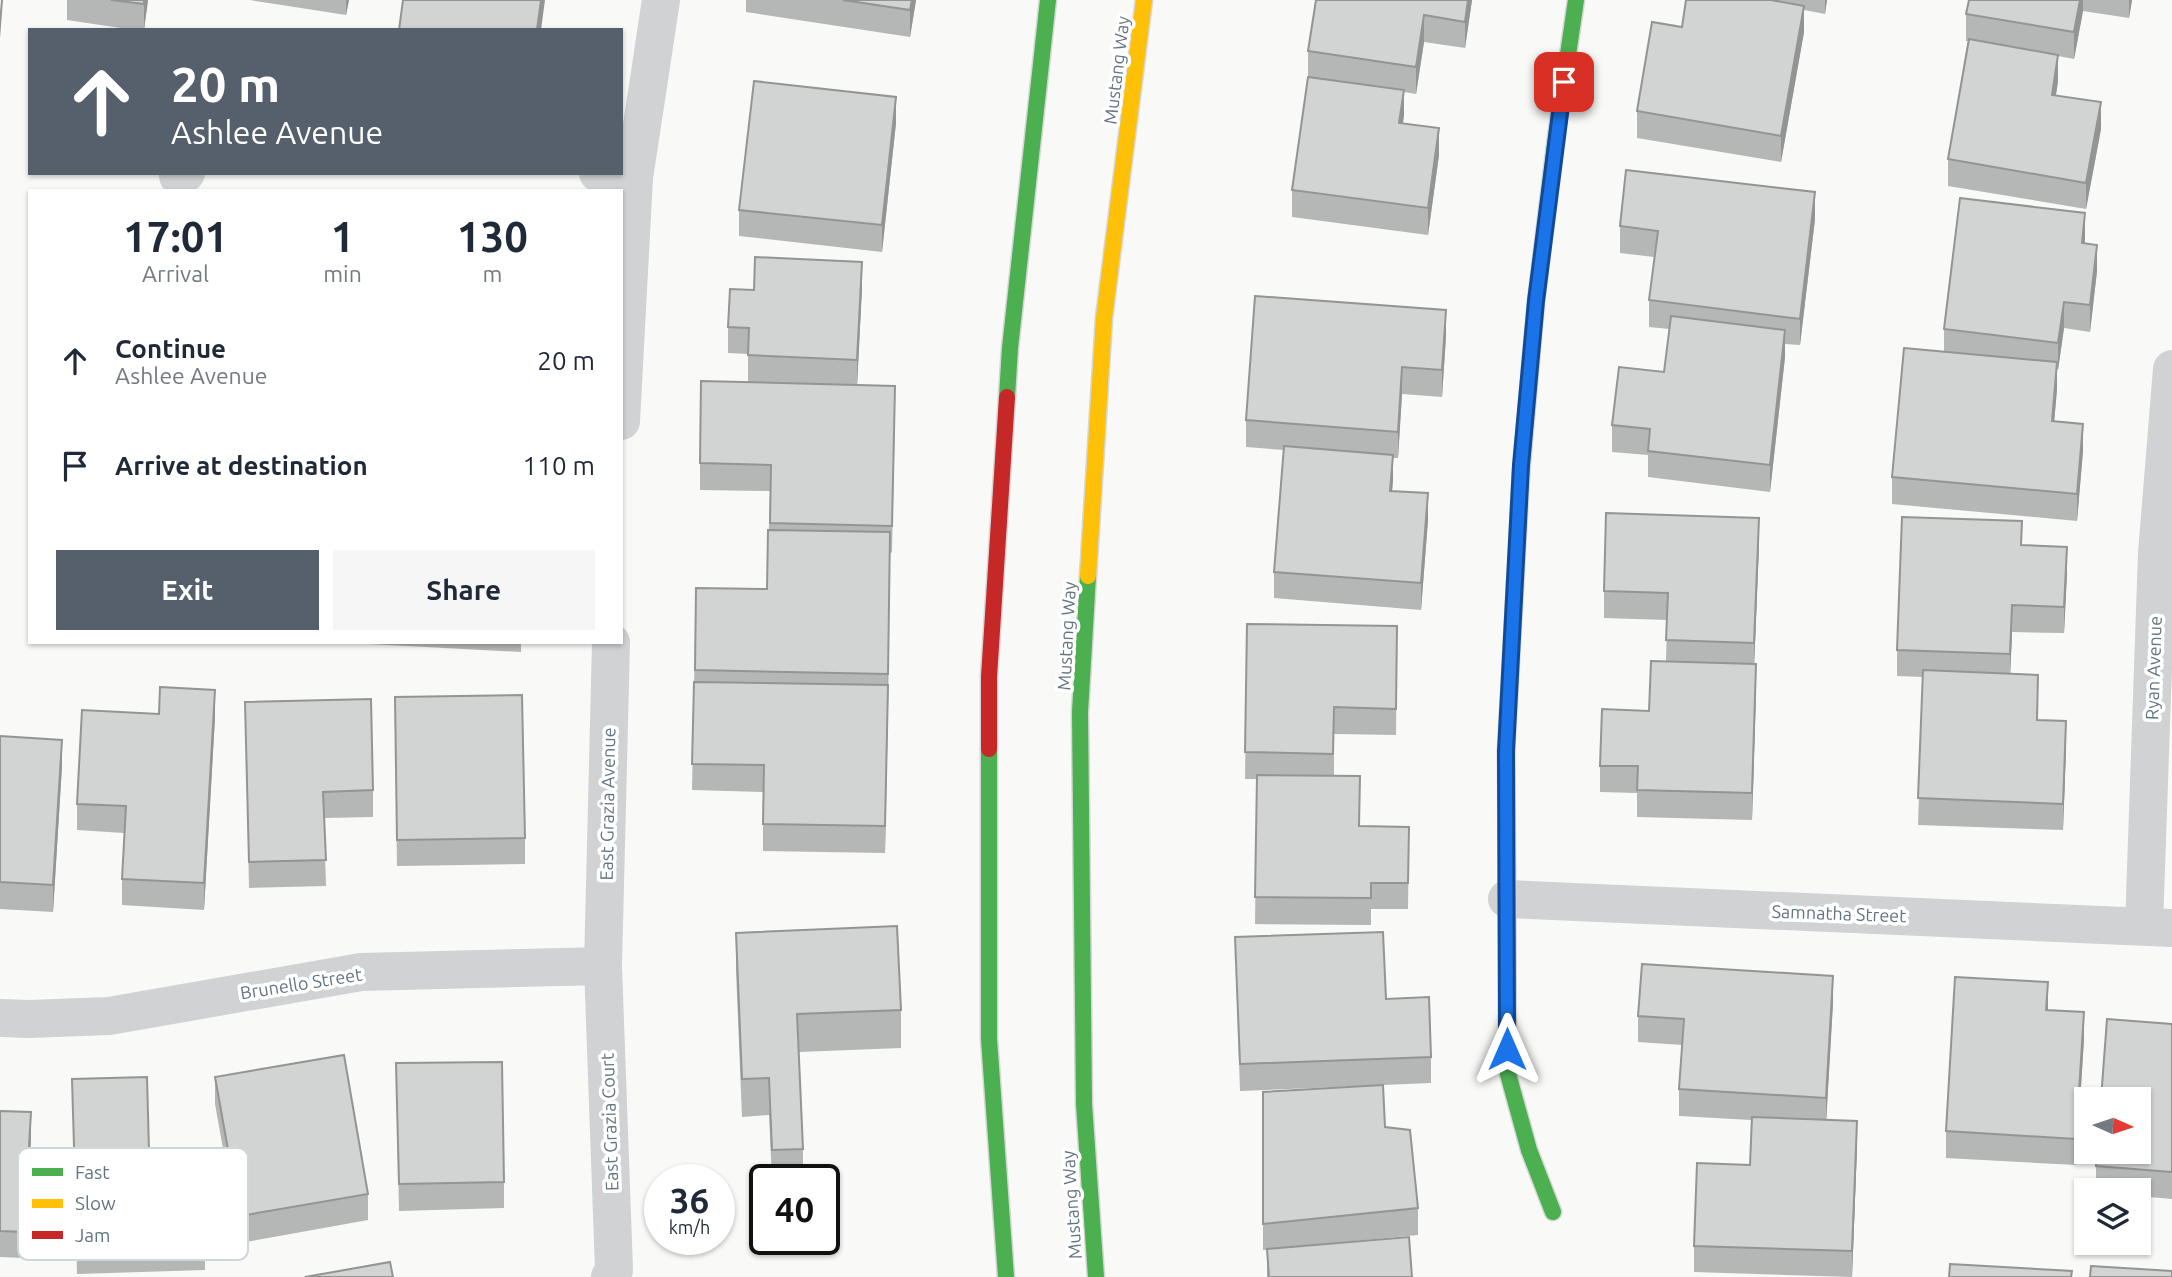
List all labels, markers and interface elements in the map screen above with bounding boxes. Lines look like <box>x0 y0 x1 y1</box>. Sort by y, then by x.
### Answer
street label: Mustang Way <box>1099 14 1133 125</box>
pin <box>1534 52 1594 112</box>
icon: ahead <box>56 56 147 147</box>
text: 20 m <box>171 56 280 111</box>
icon: arrive <box>1545 63 1583 101</box>
text: Ashlee Avenue <box>171 114 383 150</box>
text: 17:01 <box>123 213 228 260</box>
text: 1 <box>331 213 354 260</box>
text: 130 <box>457 213 528 260</box>
text: Arrival <box>142 261 209 286</box>
text: min <box>323 261 362 286</box>
text: m <box>482 261 502 286</box>
text: Continue <box>115 334 226 363</box>
icon: ahead <box>56 342 94 380</box>
text: 20 m <box>537 346 595 375</box>
text: Ashlee Avenue <box>115 363 268 388</box>
icon: arrive <box>56 447 94 485</box>
text: Arrive at destination <box>115 451 368 480</box>
text: 110 m <box>523 451 595 480</box>
button: Exit <box>56 550 319 630</box>
button: Share <box>333 550 595 630</box>
street label: Mustang Way <box>1053 581 1079 691</box>
street label: Ryan Avenue <box>2141 616 2165 720</box>
street label: East Grazia Avenue <box>596 727 618 881</box>
street label: Samnatha Street <box>1771 901 1907 925</box>
street label: Brunello Street <box>239 963 363 1003</box>
position arrow <box>1470 1012 1544 1086</box>
street label: East Grazia Court <box>597 1053 621 1191</box>
north arrow <box>2074 1087 2151 1164</box>
map controls <box>2074 1087 2151 1255</box>
legend <box>18 1148 248 1260</box>
street label: Mustang Way <box>1057 1150 1085 1260</box>
text: Fast <box>75 1161 110 1183</box>
speed limit sign: 40 <box>749 1164 840 1255</box>
button: layers <box>2074 1178 2151 1255</box>
text: 36 <box>670 1180 709 1220</box>
text: Slow <box>75 1192 116 1214</box>
text: km/h <box>669 1217 710 1237</box>
text: Jam <box>75 1224 111 1246</box>

